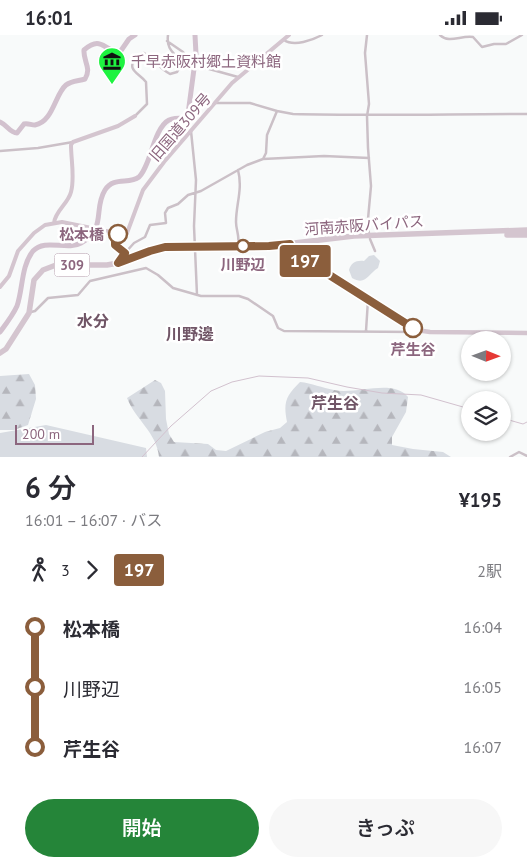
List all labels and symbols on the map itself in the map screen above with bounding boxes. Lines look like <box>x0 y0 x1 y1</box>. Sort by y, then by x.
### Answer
museum icon: 千早赤阪村郷土資料館 <box>97 46 127 85</box>
place label: 千早赤阪村郷土資料館 <box>131 52 281 71</box>
street label: 旧国道309号 <box>145 89 215 165</box>
street label: 河南赤阪バイパス <box>304 211 424 239</box>
marker: 松本橋 <box>108 224 128 244</box>
place label: 松本橋 <box>59 225 105 244</box>
marker: 川野辺 <box>236 239 250 253</box>
line badge: 197 <box>276 245 334 277</box>
road number: 309 <box>54 253 90 277</box>
place label: 川野辺 <box>220 255 266 274</box>
district label: 水分 <box>77 311 109 331</box>
marker: 芹生谷 <box>403 318 423 338</box>
district label: 川野邊 <box>166 324 214 344</box>
north arrow <box>461 331 511 381</box>
place label: 芹生谷 <box>390 340 436 359</box>
district label: 芹生谷 <box>311 393 359 413</box>
scale bar <box>15 422 94 445</box>

